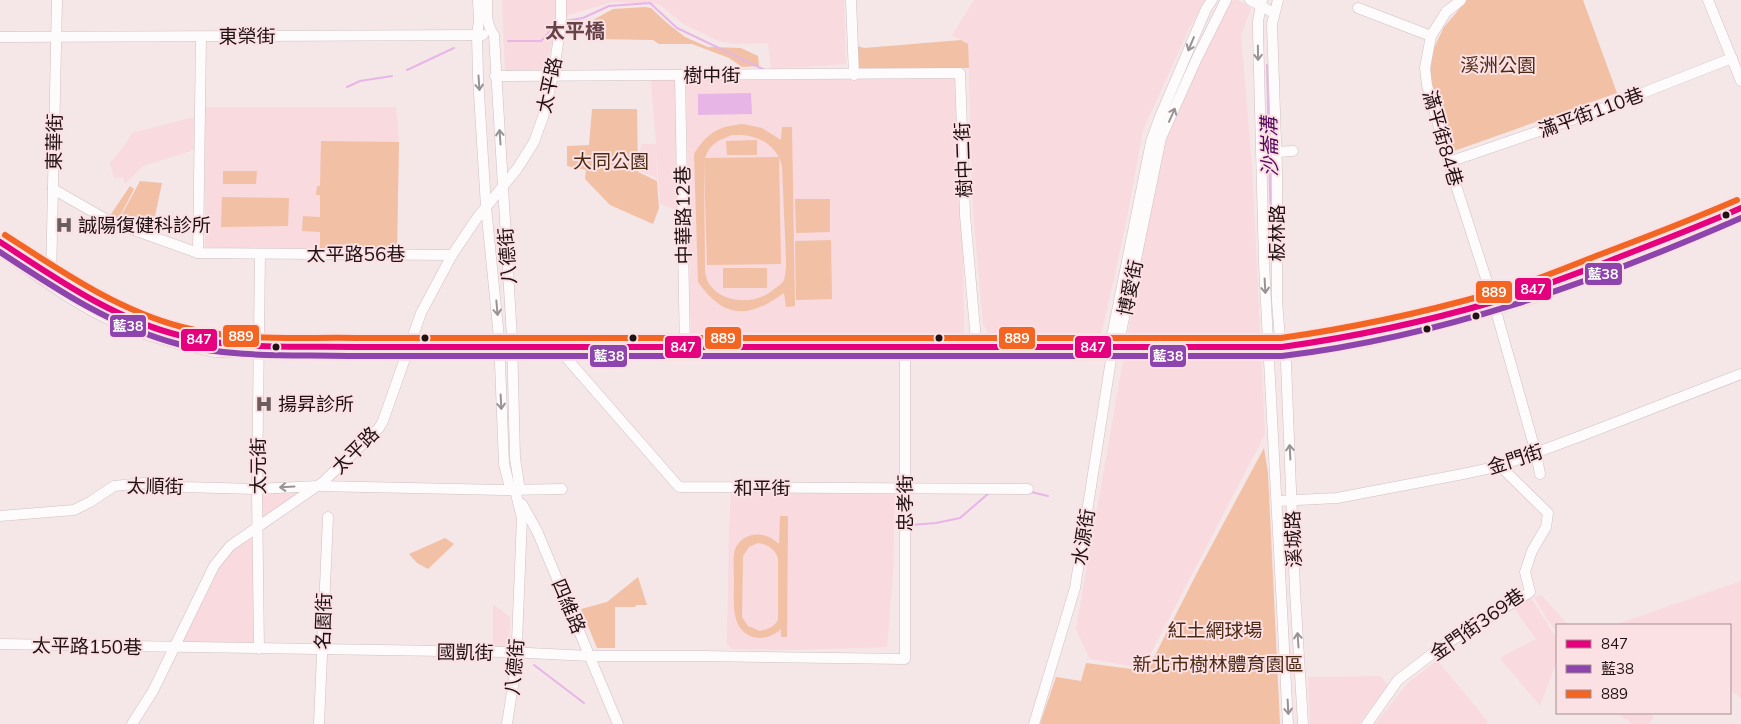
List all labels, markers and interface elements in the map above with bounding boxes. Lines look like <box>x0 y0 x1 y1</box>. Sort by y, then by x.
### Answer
district label: 太平橋 <box>545 18 605 43</box>
street label: 東榮街 <box>218 24 276 48</box>
one-way arrow <box>1186 36 1195 51</box>
one-way arrow <box>1253 45 1263 61</box>
park label: 溪洲公園 <box>1460 53 1536 77</box>
street label: 太平路 <box>531 55 567 115</box>
street label: 樹中街 <box>683 63 741 87</box>
one-way arrow <box>474 75 483 91</box>
street label: 滿平街110巷 <box>1535 82 1647 142</box>
street label: 滿平街84巷 <box>1418 87 1468 189</box>
one-way arrow <box>1167 108 1177 123</box>
street label: 東華街 <box>42 113 66 171</box>
water label: 沙崙溝 <box>1256 114 1282 177</box>
street label: 樹中二街 <box>950 122 976 198</box>
one-way arrow <box>495 130 504 146</box>
park label: 大同公園 <box>573 149 649 173</box>
street label: 中華路12巷 <box>670 165 696 265</box>
street label: 板林路 <box>1265 204 1289 262</box>
unlabelled marker <box>1721 210 1731 220</box>
place label: 誠陽復健科診所 <box>78 213 211 237</box>
hospital icon: 誠陽復健科診所 <box>54 215 74 235</box>
street label: 八德街 <box>493 227 521 285</box>
street label: 太平路56巷 <box>307 242 405 266</box>
street label: 博愛街 <box>1112 258 1148 318</box>
line badge: 藍38 <box>1584 262 1623 286</box>
text: 藍38 <box>1588 265 1618 283</box>
line badge: 847 <box>1514 277 1552 301</box>
one-way arrow <box>1261 278 1270 294</box>
line badge: 889 <box>1475 280 1513 304</box>
text: 847 <box>1520 280 1546 298</box>
text: 889 <box>1481 283 1507 301</box>
one-way arrow <box>492 300 501 316</box>
unlabelled marker <box>1471 311 1481 321</box>
line badge: 藍38 <box>109 314 147 338</box>
text: 藍38 <box>113 317 143 335</box>
line badge: 889 <box>222 324 260 348</box>
unlabelled marker <box>1422 324 1432 334</box>
line badge: 889 <box>704 326 742 350</box>
line badge: 889 <box>998 326 1036 350</box>
text: 889 <box>228 327 254 345</box>
line badge: 847 <box>180 328 218 352</box>
text: 889 <box>710 329 736 347</box>
text: 889 <box>1004 329 1030 347</box>
text: 847 <box>186 330 212 348</box>
unlabelled marker <box>420 333 430 343</box>
unlabelled marker <box>628 333 638 343</box>
unlabelled marker <box>934 333 944 343</box>
line badge: 847 <box>664 335 702 359</box>
line badge: 847 <box>1074 335 1112 359</box>
text: 847 <box>670 338 696 356</box>
text: 847 <box>1080 338 1106 356</box>
unlabelled marker <box>271 342 281 352</box>
line badge: 藍38 <box>589 344 628 368</box>
line badge: 藍38 <box>1149 344 1187 368</box>
text: 藍38 <box>594 347 624 365</box>
text: 藍38 <box>1153 347 1183 365</box>
place label: 揚昇診所 <box>278 392 354 416</box>
hospital icon: 揚昇診所 <box>254 394 274 414</box>
one-way arrow <box>497 394 506 410</box>
street label: 太平路 <box>326 421 384 479</box>
street label: 太元街 <box>246 437 270 495</box>
street label: 金門街 <box>1484 439 1546 479</box>
one-way arrow <box>1285 444 1295 460</box>
street label: 太順街 <box>126 474 184 498</box>
street label: 忠孝街 <box>893 474 917 532</box>
street label: 和平街 <box>733 476 791 500</box>
one-way arrow <box>280 483 296 492</box>
street label: 水源街 <box>1067 507 1099 567</box>
street label: 溪城路 <box>1280 510 1306 568</box>
street label: 四維路 <box>547 575 591 637</box>
street label: 金門街369巷 <box>1425 583 1529 665</box>
street label: 名園街 <box>310 592 336 650</box>
park label: 紅土網球場 <box>1167 618 1263 642</box>
legend <box>1556 624 1731 714</box>
street label: 太平路150巷 <box>32 633 142 659</box>
one-way arrow <box>1293 633 1302 649</box>
text: 847 <box>1601 634 1628 653</box>
street label: 八德街 <box>500 638 528 696</box>
street label: 國凱街 <box>436 640 494 664</box>
park label: 新北市樹林體育園區 <box>1132 652 1304 676</box>
text: 藍38 <box>1601 659 1634 678</box>
text: 889 <box>1601 684 1628 703</box>
one-way arrow <box>1283 699 1292 715</box>

